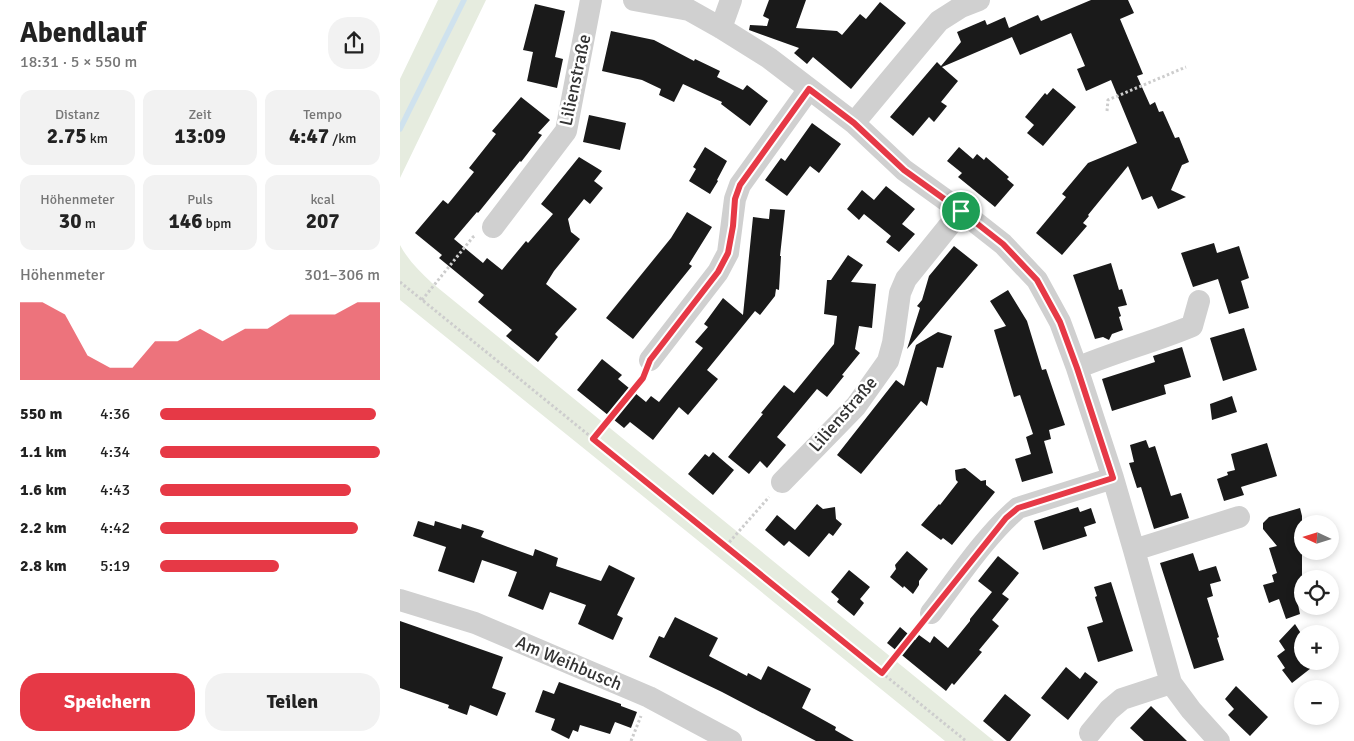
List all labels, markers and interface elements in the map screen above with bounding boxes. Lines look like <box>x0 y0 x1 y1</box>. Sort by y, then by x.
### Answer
text: Abendlauf <box>20 16 146 50</box>
button: share <box>328 17 380 69</box>
street label: Lilienstraße <box>555 32 595 128</box>
text: 18:31 · 5 × 550 m <box>20 52 137 72</box>
text: Distanz <box>55 106 100 123</box>
text: Zeit <box>188 106 212 123</box>
text: Tempo <box>303 106 342 123</box>
text: 2.75 <box>47 123 87 149</box>
text: 13:09 <box>174 123 226 149</box>
text: 4:47 <box>289 123 329 149</box>
text: km <box>87 130 108 147</box>
text: /km <box>329 130 356 147</box>
pin <box>940 190 982 232</box>
text: Höhenmeter <box>40 191 114 208</box>
text: Puls <box>187 191 213 208</box>
text: kcal <box>310 191 335 208</box>
icon: arrive <box>947 197 975 225</box>
text: 30 <box>59 208 82 234</box>
text: 146 <box>168 208 202 234</box>
text: 207 <box>306 208 340 234</box>
text: m <box>82 215 96 232</box>
text: bpm <box>202 215 232 232</box>
text: Höhenmeter <box>20 265 105 285</box>
text: 301–306 m <box>304 265 380 285</box>
street label: Lilienstraße <box>804 372 882 456</box>
text: 550 m <box>20 404 62 424</box>
text: 4:36 <box>100 404 130 424</box>
text: 1.1 km <box>20 442 67 462</box>
text: 4:34 <box>100 442 130 462</box>
text: 1.6 km <box>20 480 67 500</box>
text: 4:43 <box>100 480 130 500</box>
north arrow <box>1294 515 1339 560</box>
map controls <box>1294 515 1339 725</box>
text: 2.2 km <box>20 518 67 538</box>
text: 4:42 <box>100 518 130 538</box>
text: 2.8 km <box>20 556 67 576</box>
text: 5:19 <box>100 556 130 576</box>
button: locate <box>1294 570 1339 615</box>
button: + <box>1294 625 1339 670</box>
street label: Am Weihbusch <box>513 631 625 695</box>
button: Speichern <box>20 673 195 731</box>
button: Teilen <box>205 673 380 731</box>
button: − <box>1294 680 1339 725</box>

